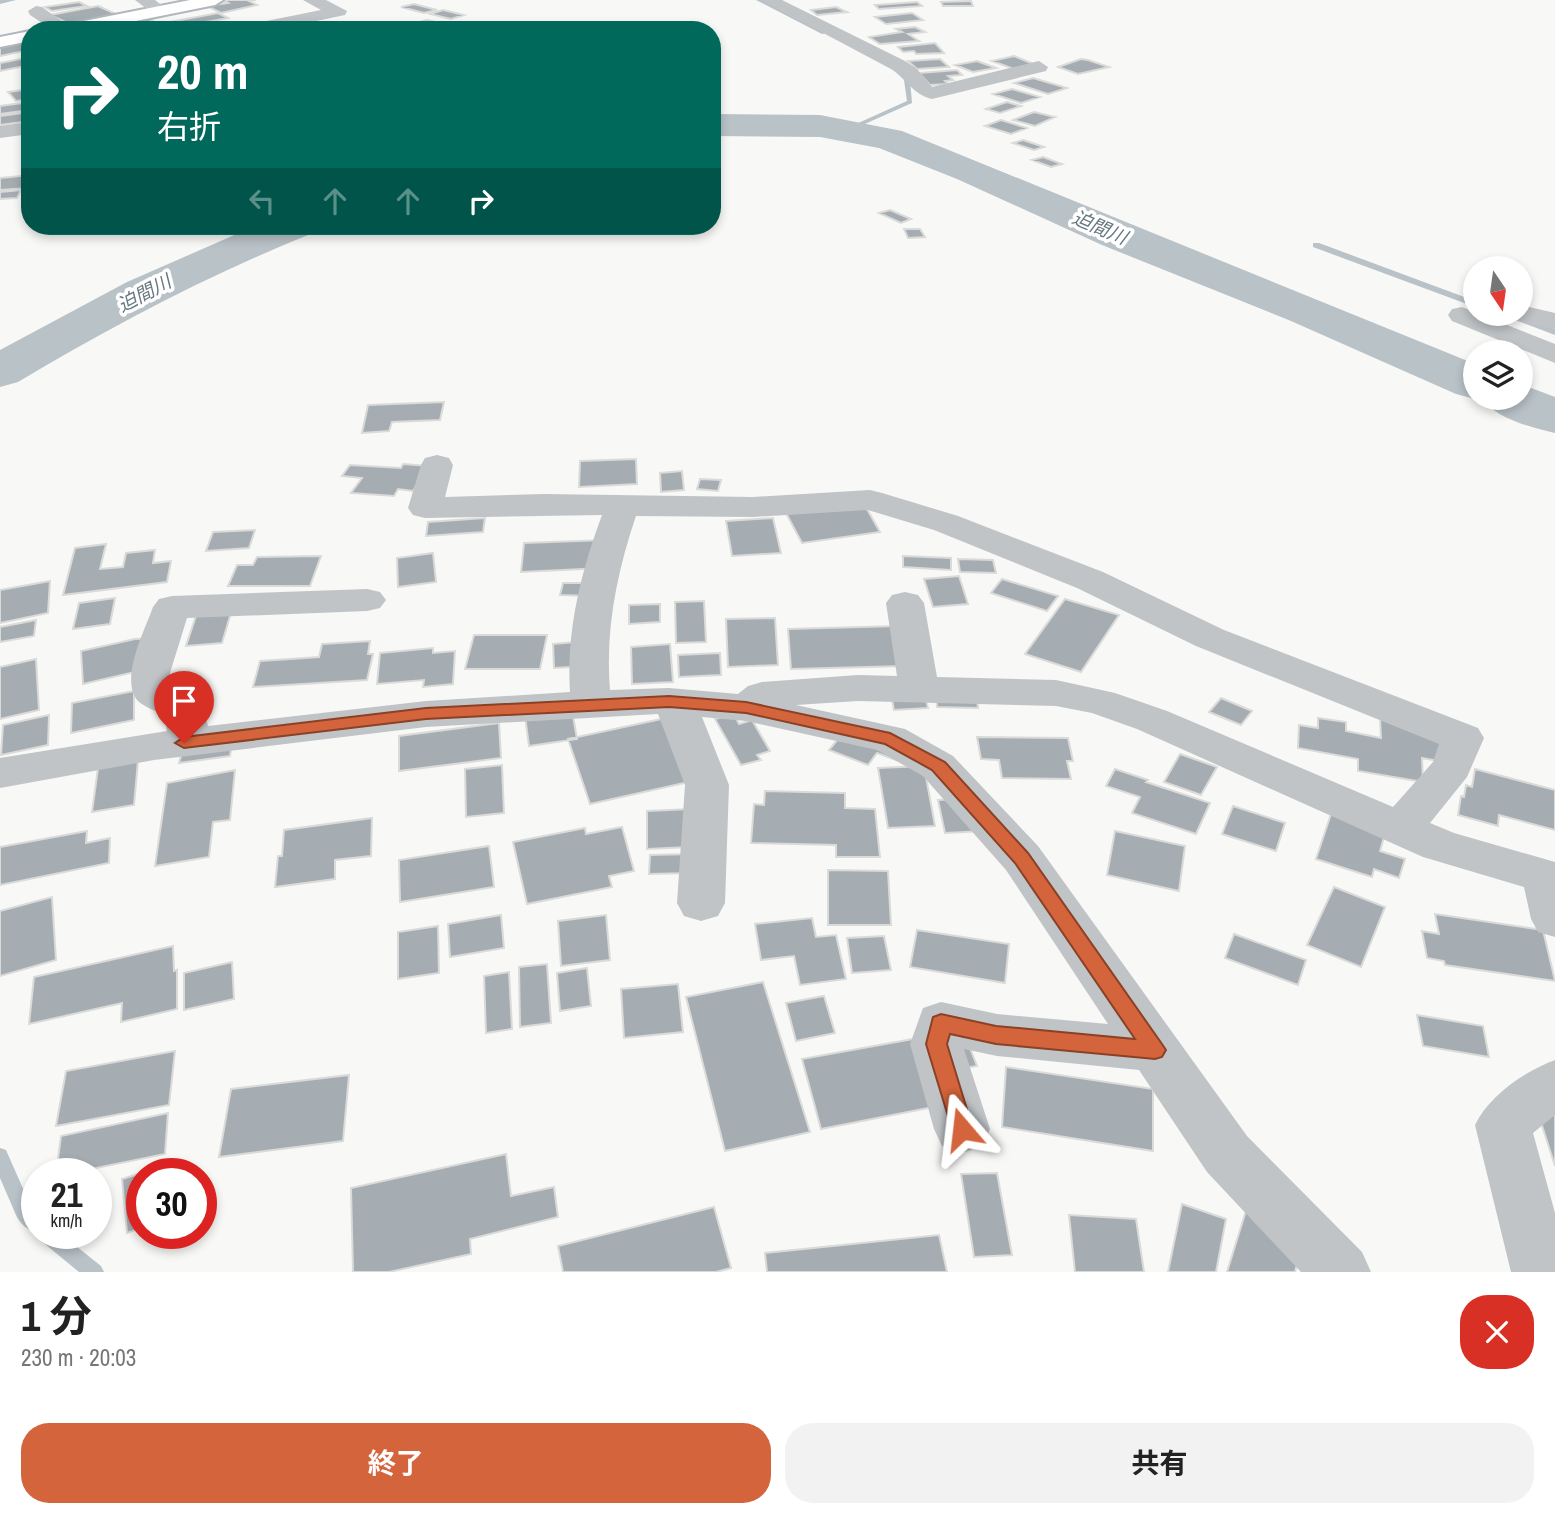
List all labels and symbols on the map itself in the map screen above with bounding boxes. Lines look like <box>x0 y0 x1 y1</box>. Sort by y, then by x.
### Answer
water label: 迫間川 <box>1069 204 1133 251</box>
north arrow <box>1463 256 1533 326</box>
water label: 迫間川 <box>113 267 177 318</box>
pin <box>154 671 214 743</box>
position arrow <box>925 1092 999 1166</box>
speed limit sign: 30 <box>126 1158 217 1249</box>

